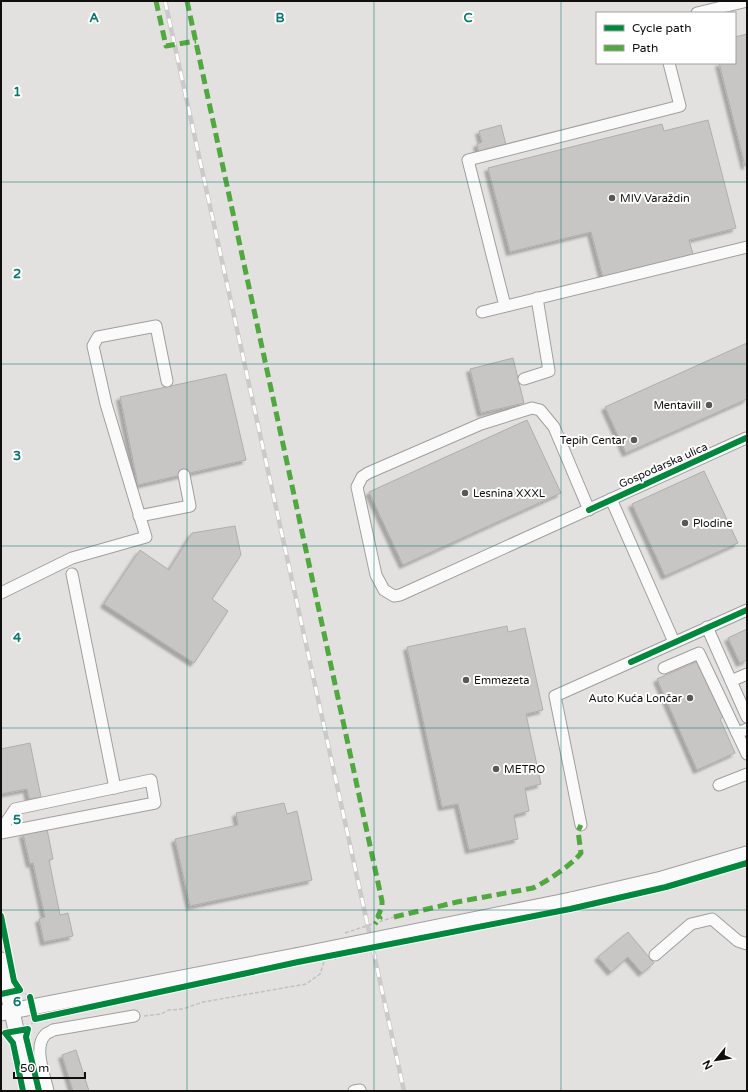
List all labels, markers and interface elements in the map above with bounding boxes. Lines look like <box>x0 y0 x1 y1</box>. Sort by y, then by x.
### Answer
text: A <box>89 10 99 26</box>
text: B <box>275 10 285 26</box>
text: C <box>463 10 473 26</box>
legend <box>596 12 736 64</box>
text: Cycle path <box>632 21 691 35</box>
text: Path <box>632 41 658 55</box>
text: 1 <box>13 84 21 100</box>
place label: MIV Varaždin <box>620 192 690 205</box>
marker: MIV Varaždin <box>607 193 617 203</box>
text: 2 <box>13 266 21 282</box>
place label: Mentavill <box>653 399 701 412</box>
marker: Mentavill <box>704 400 714 410</box>
place label: Tepih Centar <box>560 434 627 447</box>
marker: Tepih Centar <box>629 435 639 445</box>
street label: Gospodarska ulica <box>617 440 710 491</box>
text: 3 <box>13 448 21 464</box>
place label: Lesnina XXXL <box>473 487 546 500</box>
marker: Lesnina XXXL <box>460 488 470 498</box>
place label: Plodine <box>693 517 732 530</box>
marker: Plodine <box>680 518 690 528</box>
text: 4 <box>13 630 22 646</box>
place label: Emmezeta <box>474 674 529 687</box>
marker: Emmezeta <box>461 675 471 685</box>
place label: Auto Kuća Lončar <box>589 692 683 705</box>
marker: Auto Kuća Lončar <box>685 693 695 703</box>
place label: METRO <box>504 763 545 776</box>
marker: METRO <box>491 764 501 774</box>
text: 5 <box>13 812 21 828</box>
text: 6 <box>13 994 21 1010</box>
north arrow <box>696 1040 736 1080</box>
scale bar <box>14 1054 85 1080</box>
text: N <box>700 1058 716 1072</box>
text: 50 m <box>20 1061 49 1075</box>

